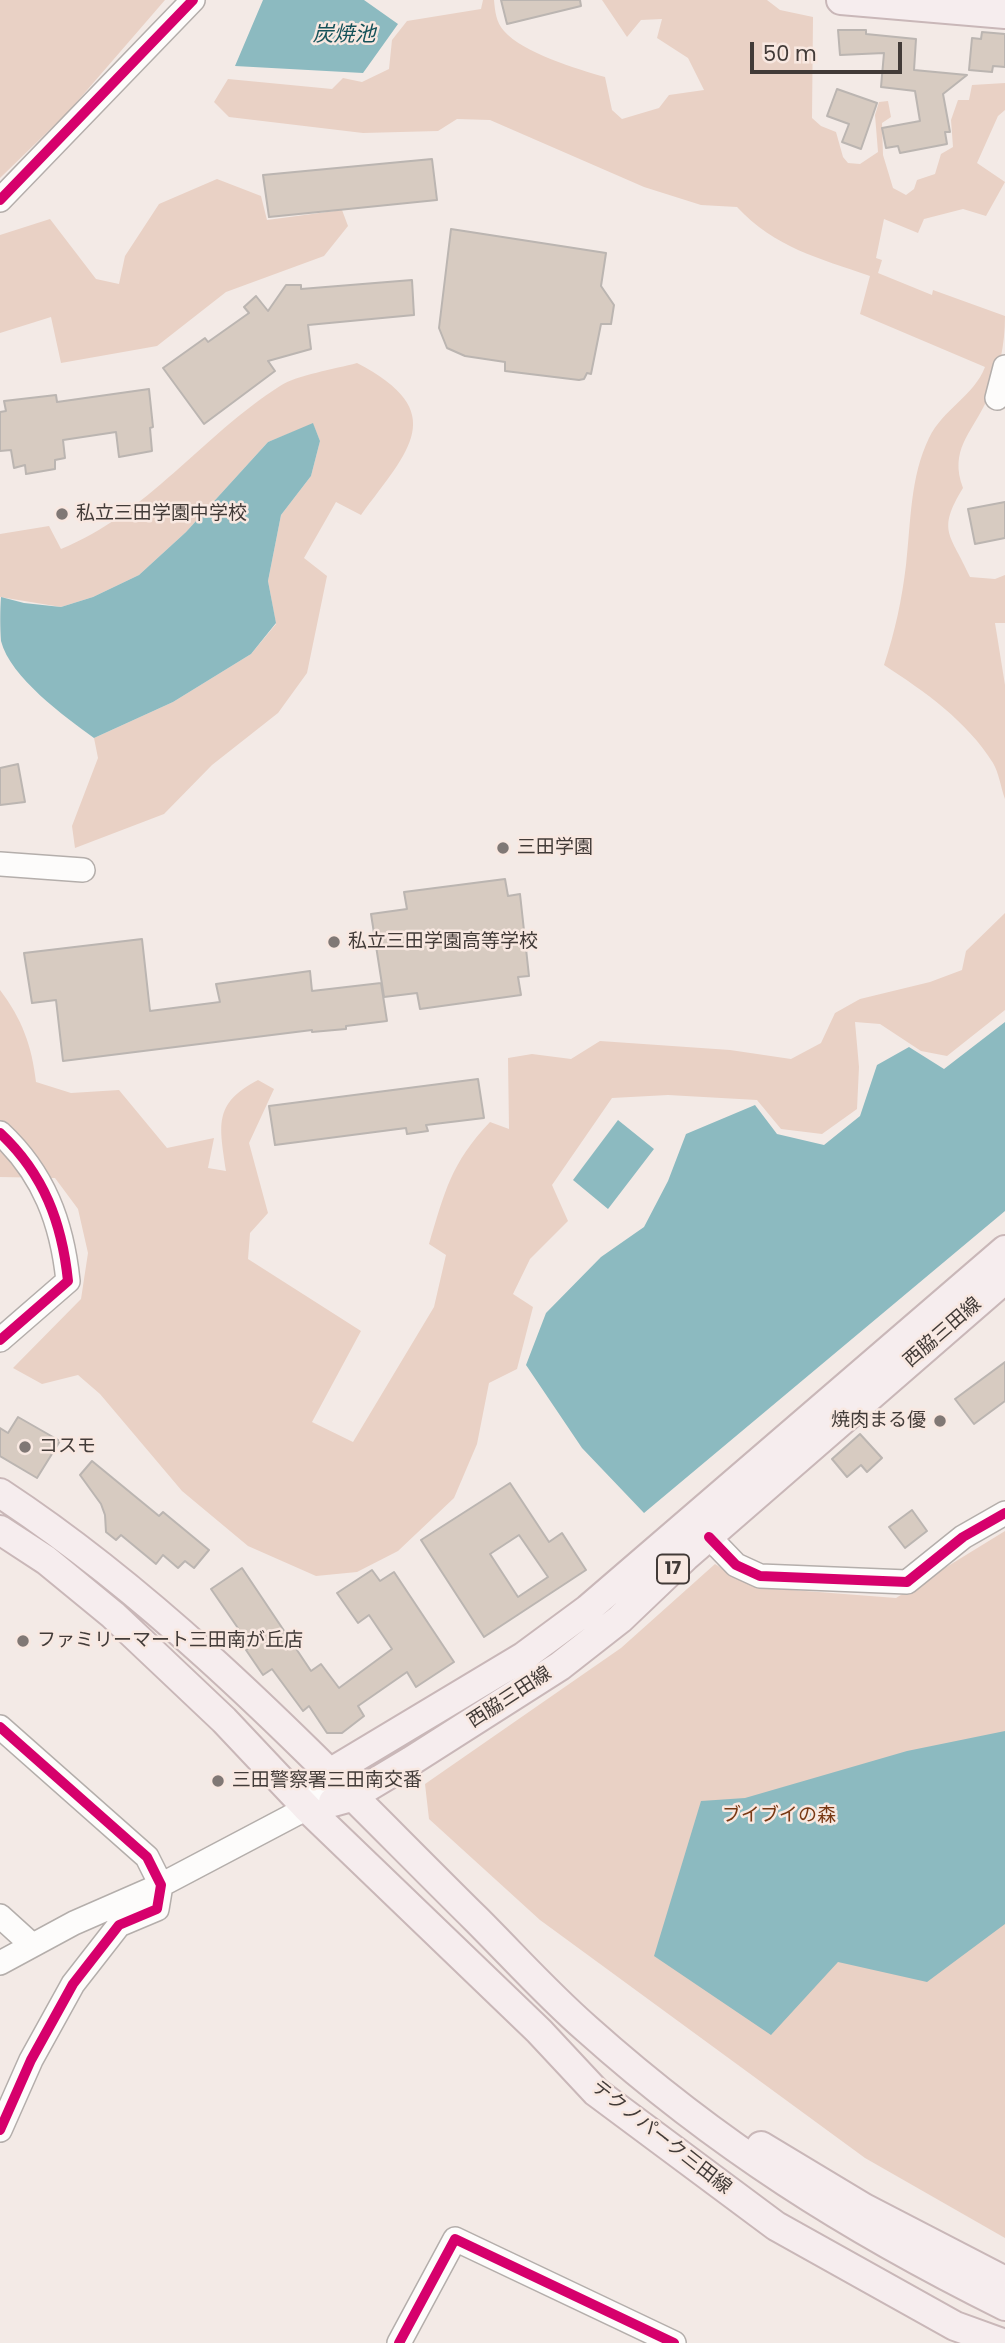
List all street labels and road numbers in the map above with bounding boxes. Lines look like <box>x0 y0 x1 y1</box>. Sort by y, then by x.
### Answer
street label: 西脇三田線 <box>900 1293 986 1373</box>
road number: 17 <box>657 1554 689 1584</box>
street label: 西脇三田線 <box>464 1663 556 1733</box>
street label: テクノパーク三田線 <box>587 2076 735 2200</box>

